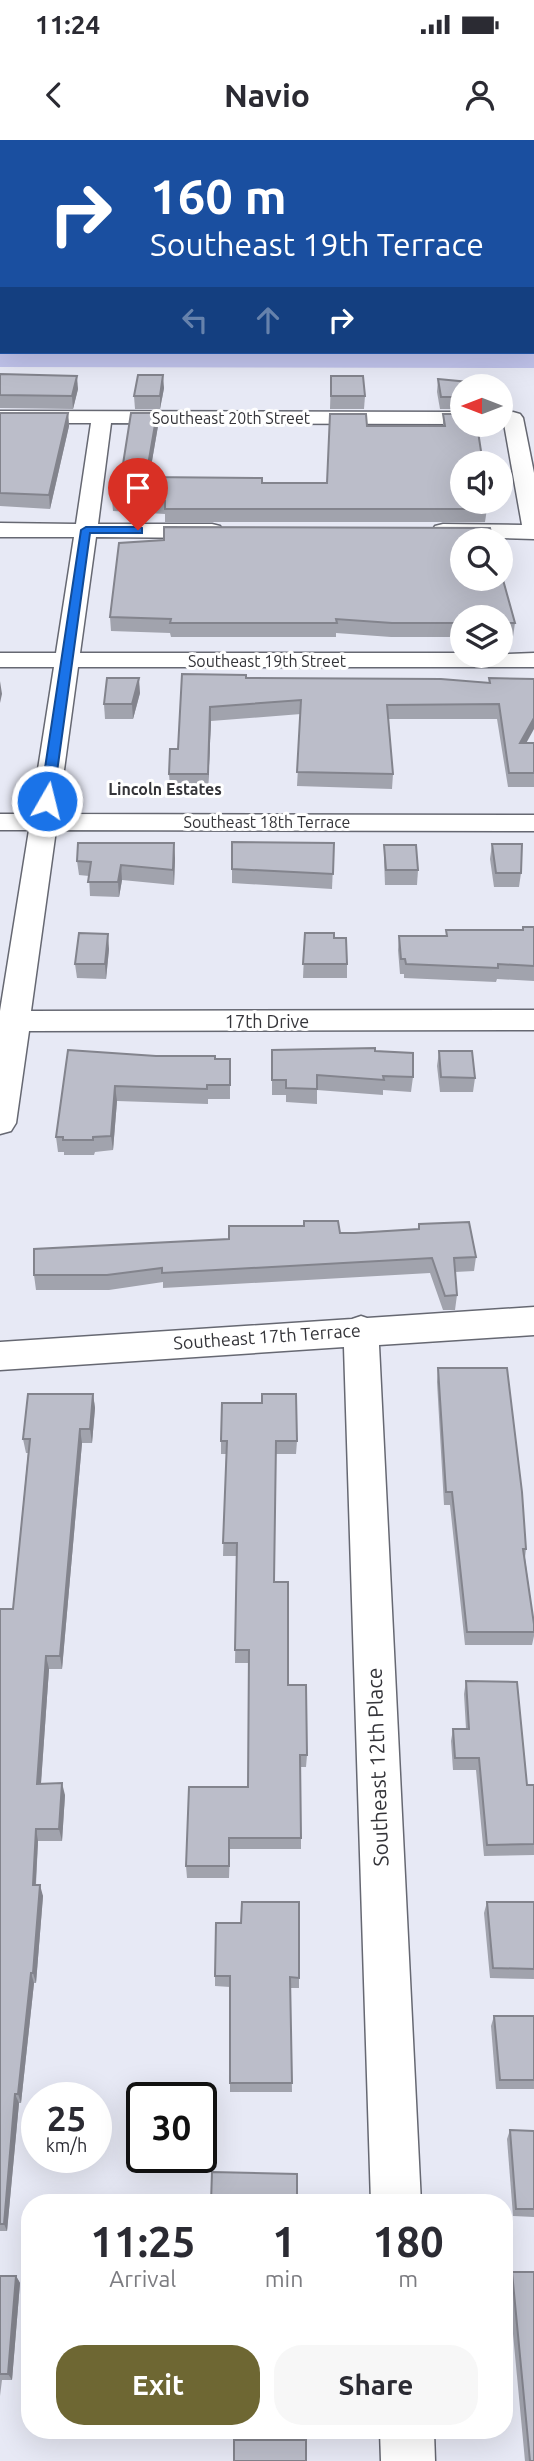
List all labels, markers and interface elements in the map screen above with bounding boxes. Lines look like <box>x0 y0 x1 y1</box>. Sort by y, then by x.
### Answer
text: 11:24 <box>35 10 100 39</box>
icon: back <box>35 76 73 114</box>
icon: person <box>461 76 499 114</box>
text: Navio <box>224 77 310 113</box>
icon: right <box>35 168 126 259</box>
text: 160 m <box>150 168 287 223</box>
text: Southeast 19th Terrace <box>150 226 484 262</box>
icon: left <box>176 301 214 339</box>
icon: ahead <box>249 301 287 339</box>
icon: right <box>322 301 360 339</box>
north arrow <box>450 374 513 438</box>
map controls <box>450 374 513 668</box>
street label: Southeast 20th Street <box>152 409 311 427</box>
button: sound <box>450 451 513 514</box>
pin <box>108 458 168 530</box>
icon: arrive <box>119 469 157 507</box>
button: search <box>450 528 513 591</box>
button: layers <box>450 605 513 668</box>
street label: Southeast 19th Street <box>188 652 347 670</box>
position arrow <box>10 764 84 838</box>
district label: Lincoln Estates <box>108 780 222 798</box>
street label: Southeast 18th Terrace <box>184 813 350 831</box>
street label: 17th Drive <box>225 1011 309 1031</box>
street label: Southeast 17th Terrace <box>173 1319 361 1353</box>
street label: Southeast 12th Place <box>362 1667 392 1867</box>
speed limit sign: 30 <box>126 2082 217 2173</box>
text: 25 <box>47 2098 86 2138</box>
text: km/h <box>46 2135 87 2155</box>
text: 11:25 <box>90 2218 195 2265</box>
text: 1 <box>272 2218 296 2265</box>
text: 180 <box>373 2218 444 2265</box>
text: Arrival <box>109 2266 176 2291</box>
text: min <box>265 2266 303 2291</box>
text: m <box>398 2266 418 2291</box>
button: Exit <box>56 2345 260 2425</box>
button: Share <box>274 2345 478 2425</box>

